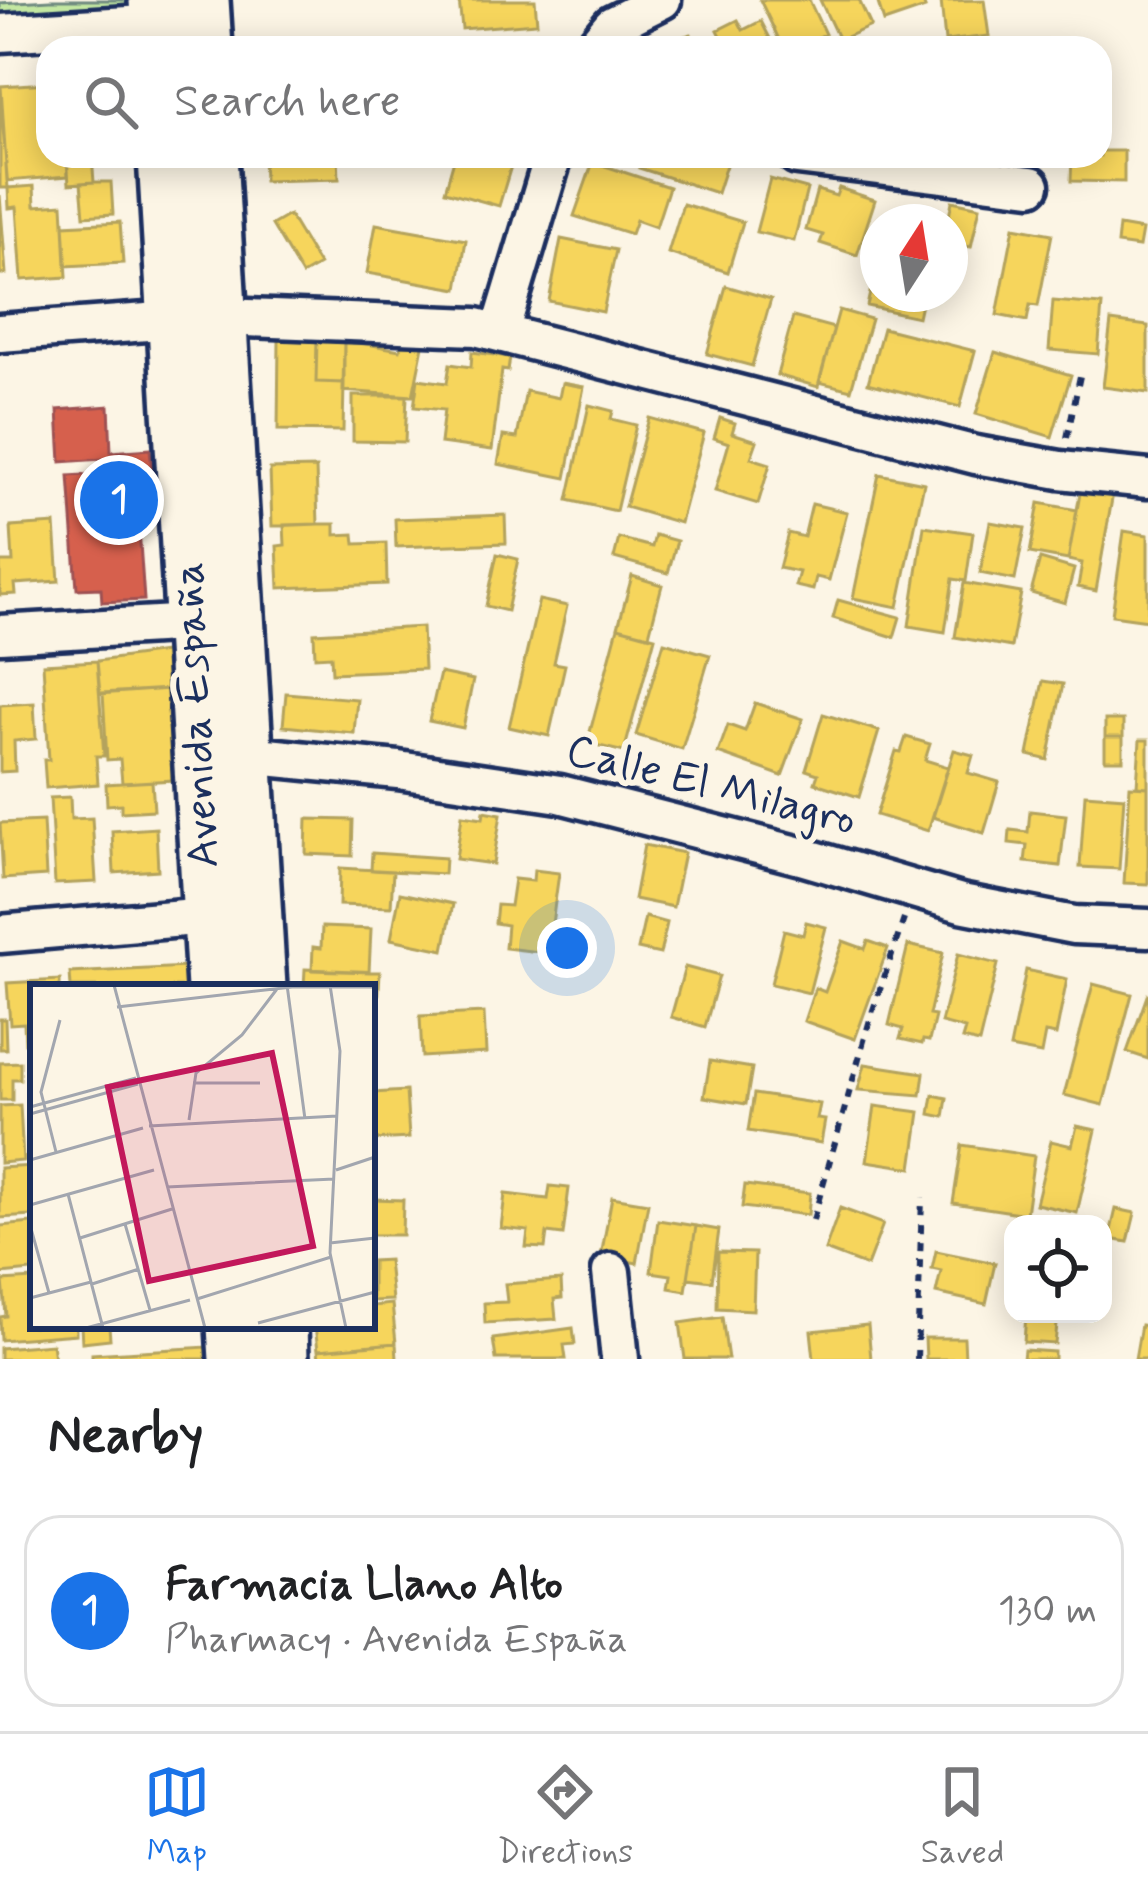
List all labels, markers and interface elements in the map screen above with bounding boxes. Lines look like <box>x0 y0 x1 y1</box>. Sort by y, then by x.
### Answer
search box <box>36 36 1112 168</box>
icon: search <box>78 69 144 135</box>
text: Search here <box>174 73 401 132</box>
north arrow <box>860 204 968 312</box>
pin: 1 <box>80 455 158 545</box>
street label: Avenida España <box>160 560 234 870</box>
street label: Calle El Milagro <box>560 721 862 851</box>
your location <box>537 918 597 978</box>
inset map <box>30 984 375 1329</box>
map controls <box>1004 1215 1112 1323</box>
button: locate <box>1004 1215 1112 1323</box>
text: Nearby <box>48 1404 203 1470</box>
text: Farmacia Llano Alto <box>165 1556 563 1615</box>
text: 1 <box>81 1586 99 1637</box>
text: 130 m <box>998 1586 1097 1637</box>
text: Pharmacy · Avenida España <box>165 1615 627 1666</box>
tab: Map <box>144 1759 210 1875</box>
tab: Directions <box>497 1759 633 1875</box>
tab: Saved <box>921 1759 1004 1875</box>

